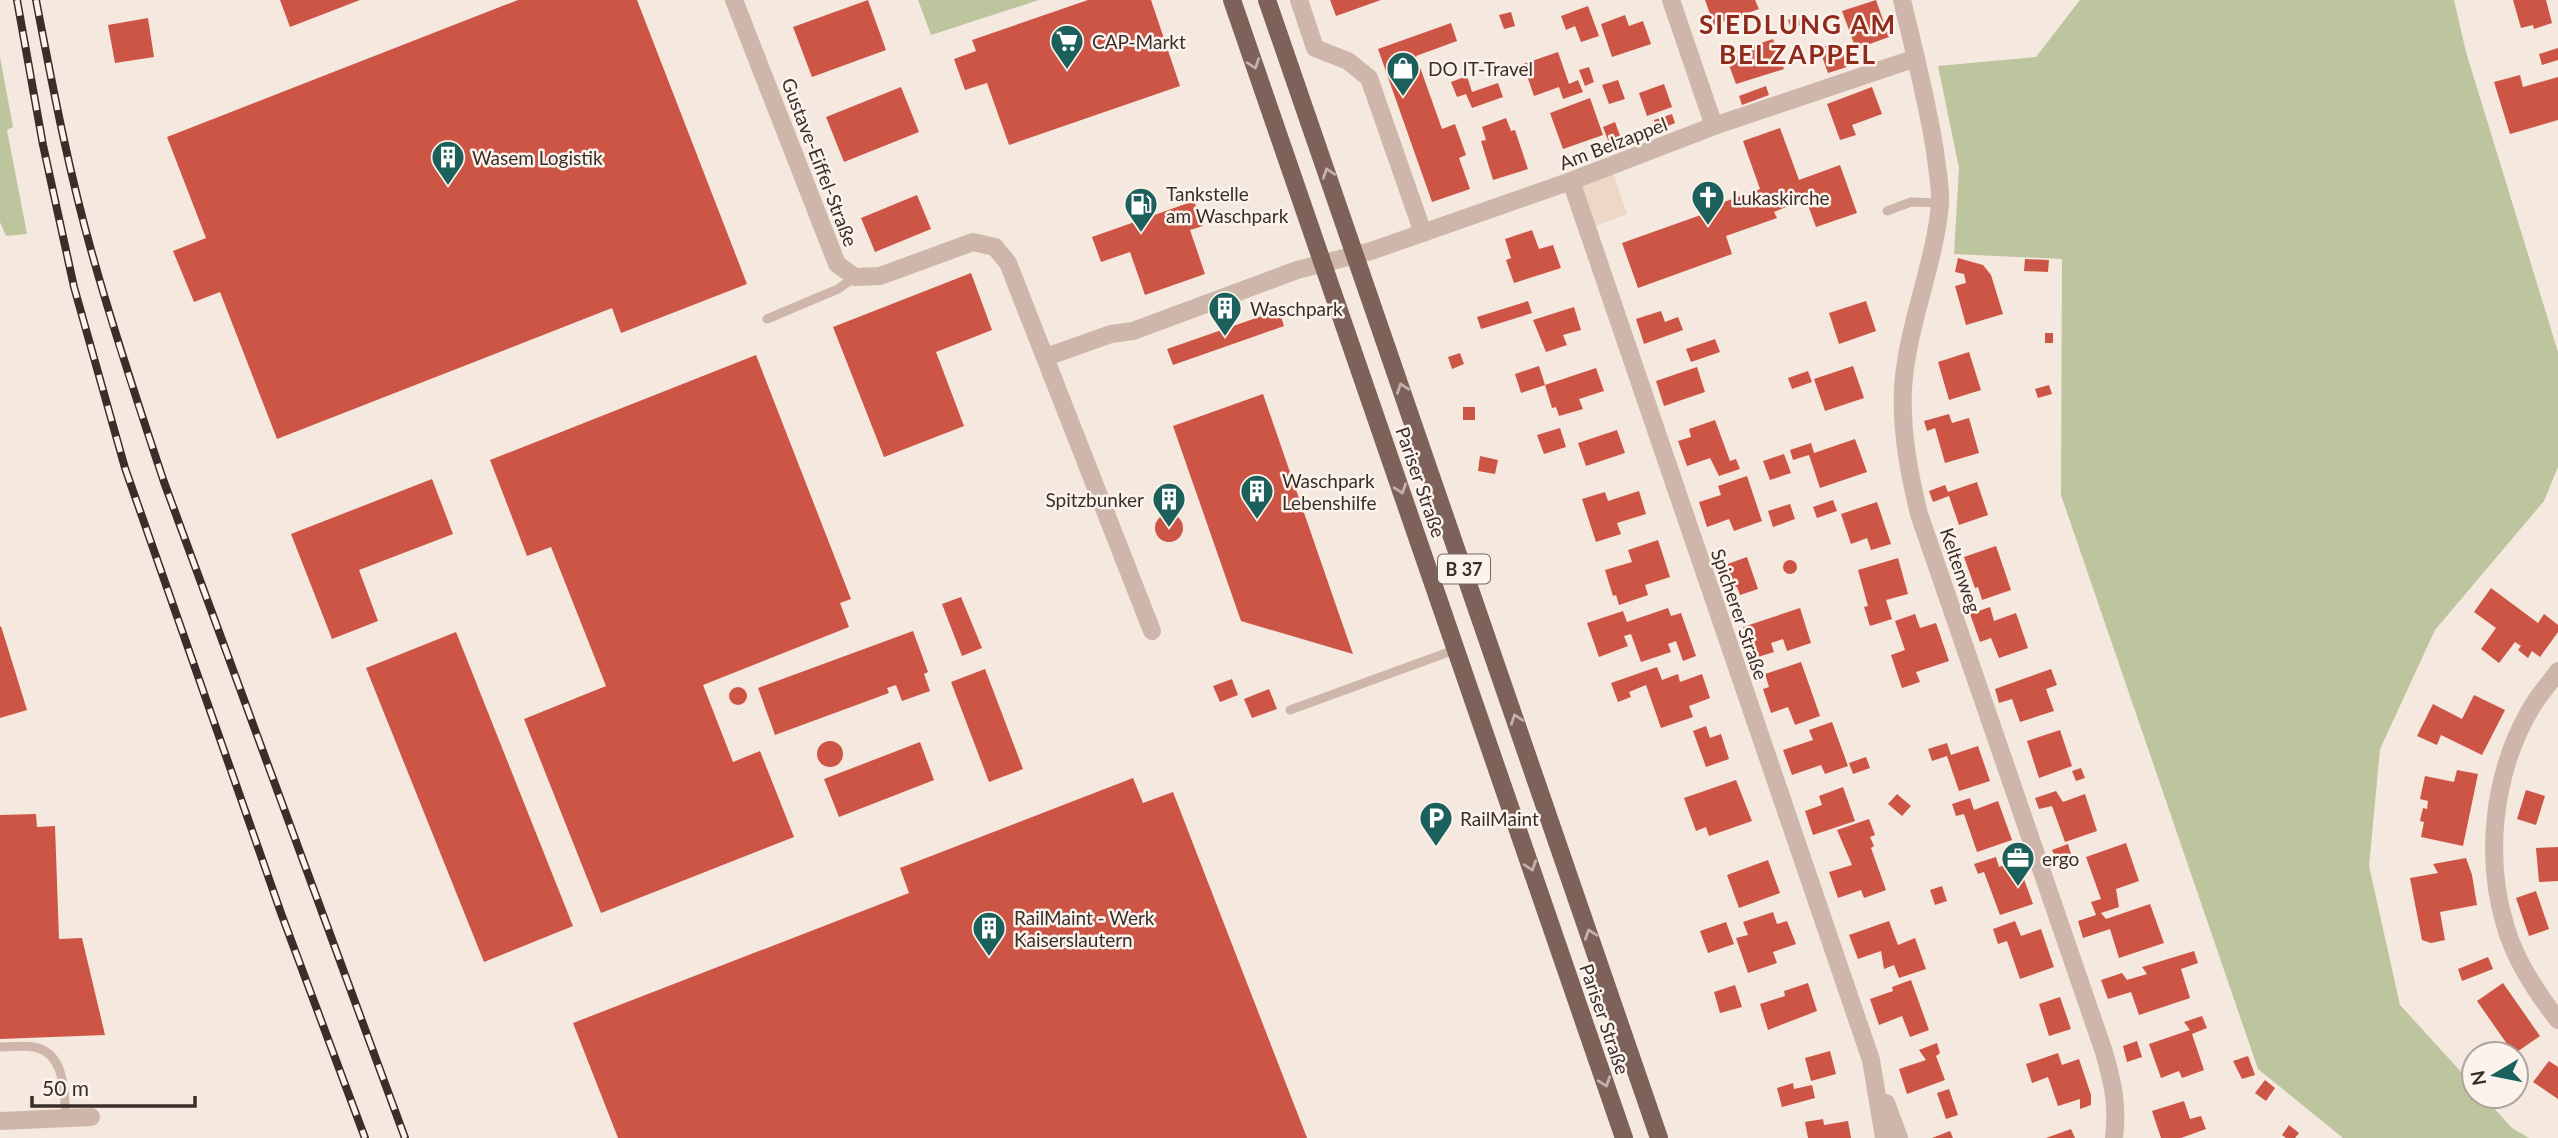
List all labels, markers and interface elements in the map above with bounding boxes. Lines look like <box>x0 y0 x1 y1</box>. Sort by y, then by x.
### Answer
district label: SIEDLUNG AM BELZAPPEL <box>1699 8 1897 70</box>
supermarket icon: CAP-Markt <box>1048 22 1086 71</box>
place label: CAP-Markt <box>1092 30 1186 53</box>
shop icon: DO IT-Travel <box>1384 49 1422 98</box>
place label: DO IT-Travel <box>1428 57 1533 80</box>
one-way arrow <box>1246 58 1260 70</box>
street label: Gustave-Eiffel-Straße <box>777 75 863 249</box>
street label: Am Belzappel <box>1556 112 1670 174</box>
building icon: Wasem Logistik <box>429 138 467 187</box>
place label: Wasem Logistik <box>472 146 603 169</box>
one-way arrow <box>1322 168 1336 180</box>
church icon: Lukaskirche <box>1689 178 1727 227</box>
place label: Tankstelle am Waschpark <box>1166 182 1289 227</box>
fuel station icon: Tankstelle am Waschpark <box>1122 185 1160 234</box>
place label: Lukaskirche <box>1732 186 1830 209</box>
building icon: Waschpark <box>1206 289 1244 338</box>
place label: Waschpark <box>1250 297 1343 320</box>
one-way arrow <box>1396 382 1410 395</box>
street label: Pariser Straße <box>1391 424 1451 540</box>
place label: Waschpark Lebenshilfe <box>1282 469 1377 514</box>
building icon: Waschpark Lebenshilfe <box>1238 472 1276 521</box>
building icon: Spitzbunker <box>1150 480 1188 529</box>
one-way arrow <box>1393 482 1407 495</box>
place label: Spitzbunker <box>1045 488 1144 511</box>
street label: Keltenweg <box>1936 524 1986 616</box>
street label: Spicherer Straße <box>1707 546 1773 682</box>
road number: B 37 <box>1438 554 1490 584</box>
one-way arrow <box>1510 713 1524 725</box>
parking icon: RailMaint <box>1417 799 1455 848</box>
place label: RailMaint <box>1460 807 1539 830</box>
office icon: ergo <box>1999 839 2037 888</box>
place label: ergo <box>2042 847 2079 870</box>
one-way arrow <box>1523 860 1537 872</box>
place label: RailMaint - Werk Kaiserslautern <box>1014 906 1155 951</box>
building icon: RailMaint - Werk Kaiserslautern <box>970 909 1008 958</box>
one-way arrow <box>1584 928 1598 941</box>
street label: Pariser Straße <box>1575 961 1635 1077</box>
north arrow <box>2460 1040 2530 1110</box>
scale bar <box>32 1064 194 1108</box>
text: N <box>2465 1069 2490 1087</box>
text: 50 m <box>42 1075 89 1100</box>
one-way arrow <box>1597 1075 1611 1087</box>

